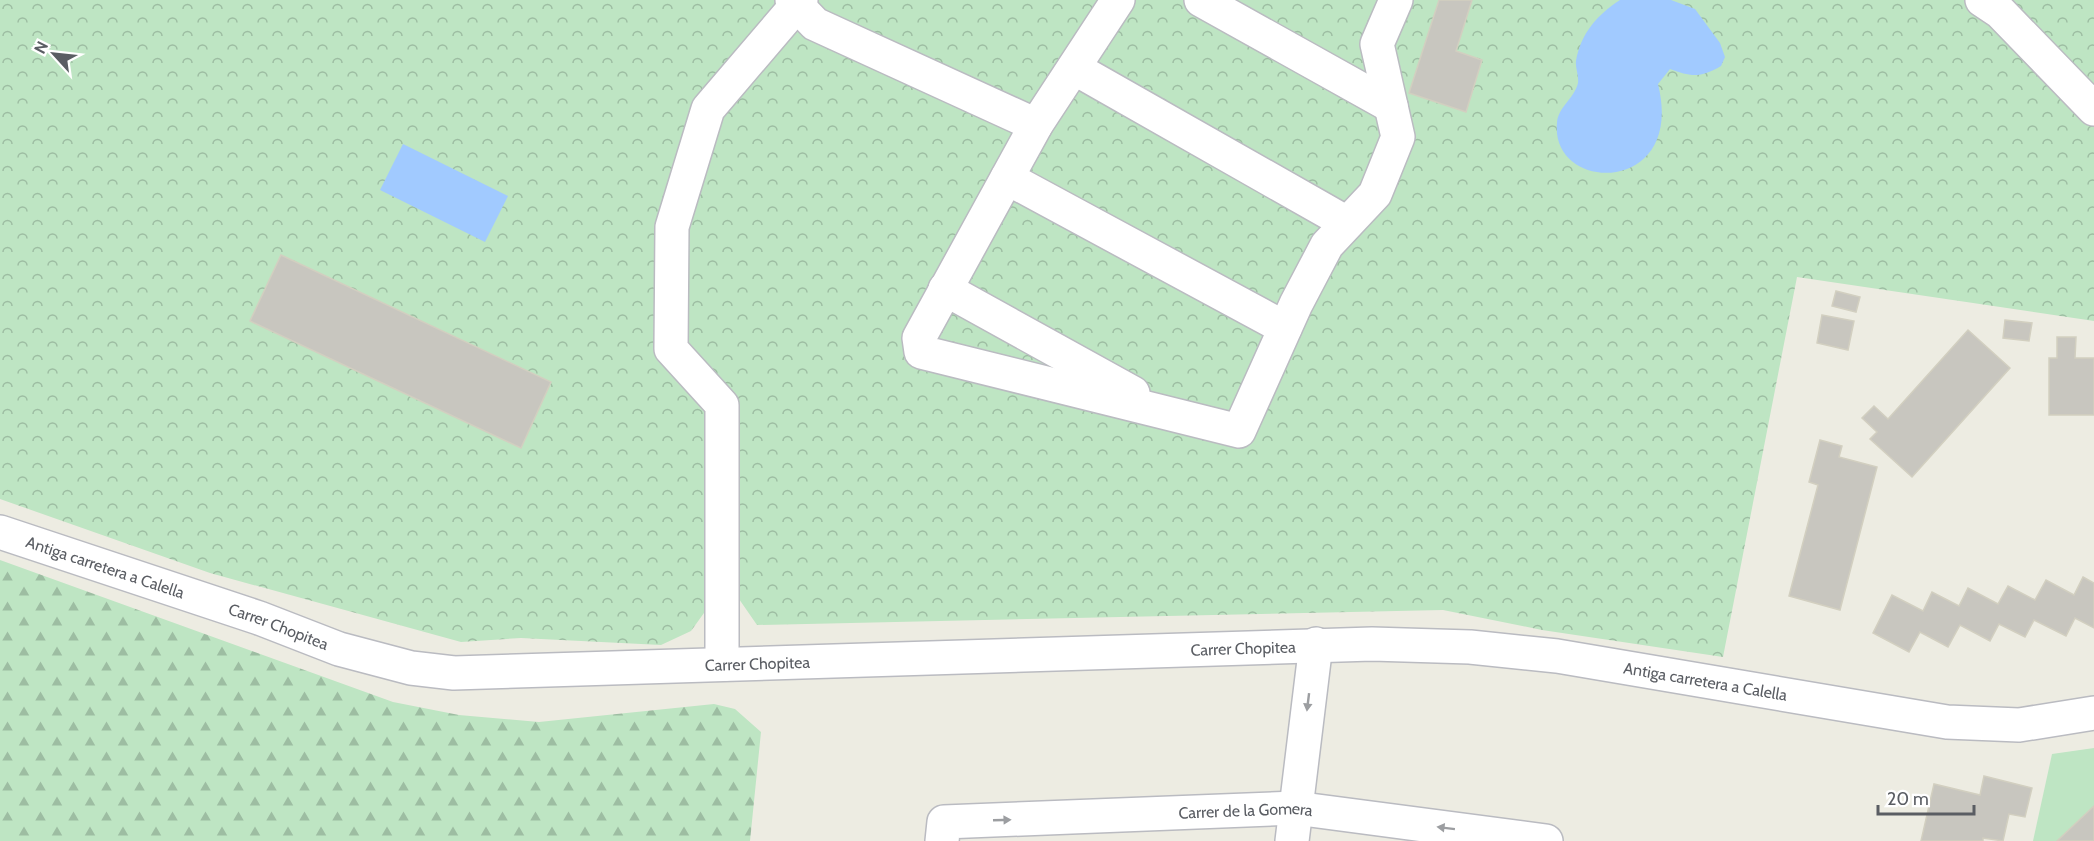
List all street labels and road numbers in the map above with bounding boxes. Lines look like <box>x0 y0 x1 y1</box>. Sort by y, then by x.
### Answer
street label: Antiga carretera a Calella <box>24 532 187 602</box>
street label: Carrer Chopitea <box>226 599 331 654</box>
street label: Carrer Chopitea <box>1190 637 1296 659</box>
street label: Carrer Chopitea <box>704 652 811 675</box>
street label: Antiga carretera a Calella <box>1622 658 1789 704</box>
street label: Carrer de la Gomera <box>1178 798 1314 822</box>

